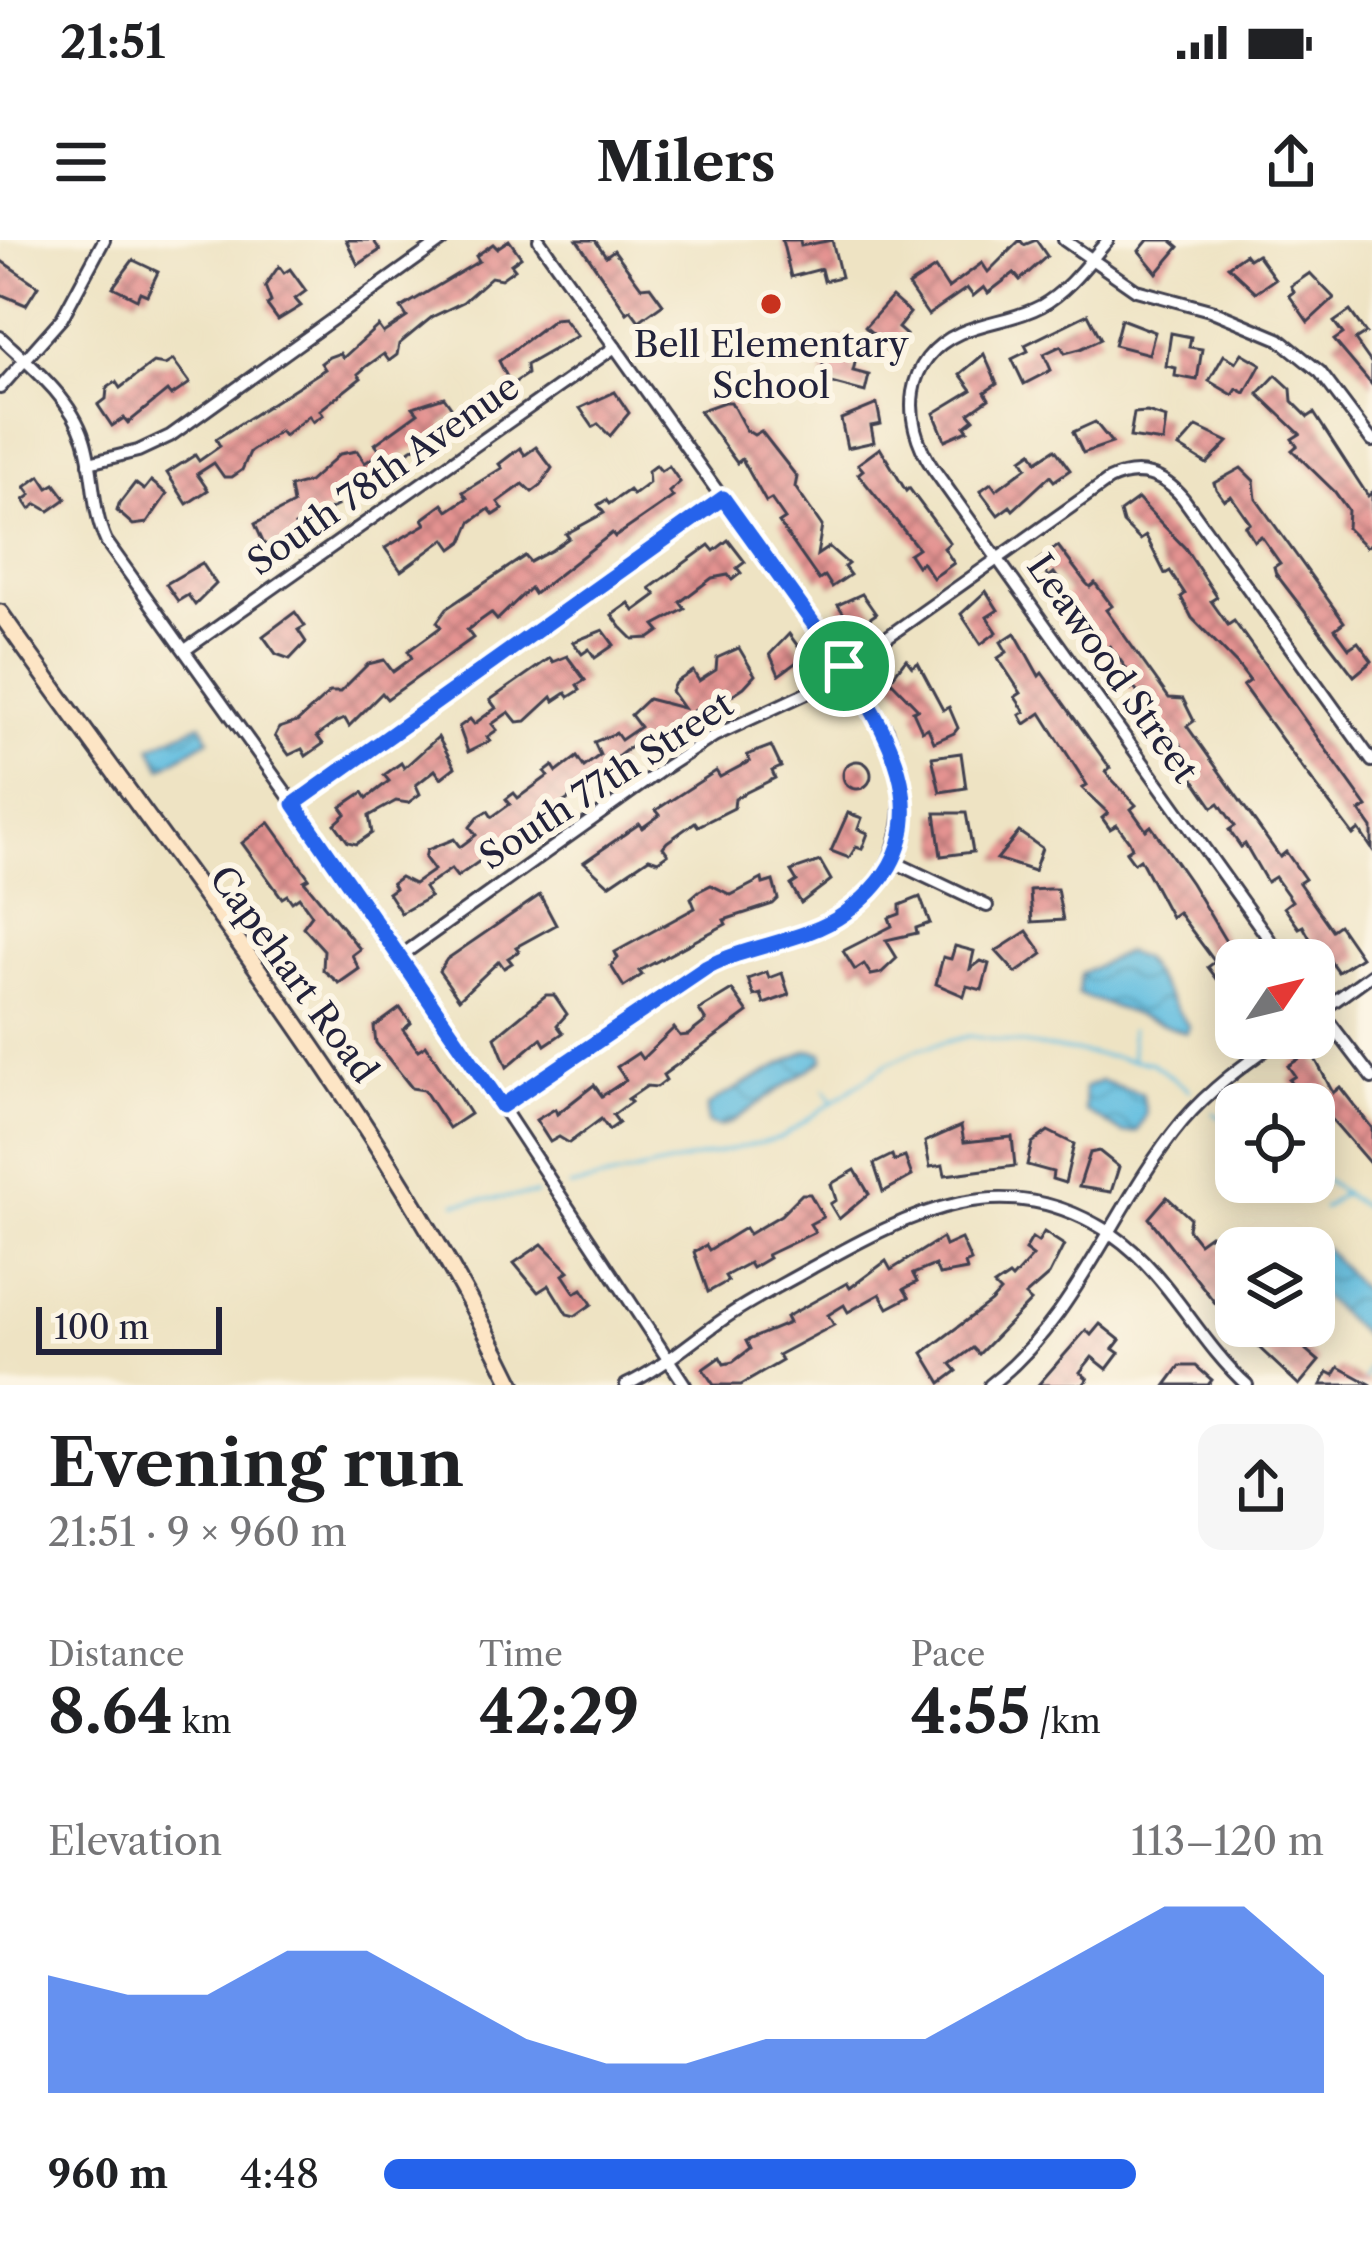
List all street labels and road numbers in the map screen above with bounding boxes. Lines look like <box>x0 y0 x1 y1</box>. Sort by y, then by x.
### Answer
street label: South 78th Avenue <box>239 364 527 584</box>
street label: Leawood Street <box>1018 545 1208 791</box>
street label: South 77th Street <box>471 682 741 878</box>
street label: Capehart Road <box>201 857 387 1091</box>

